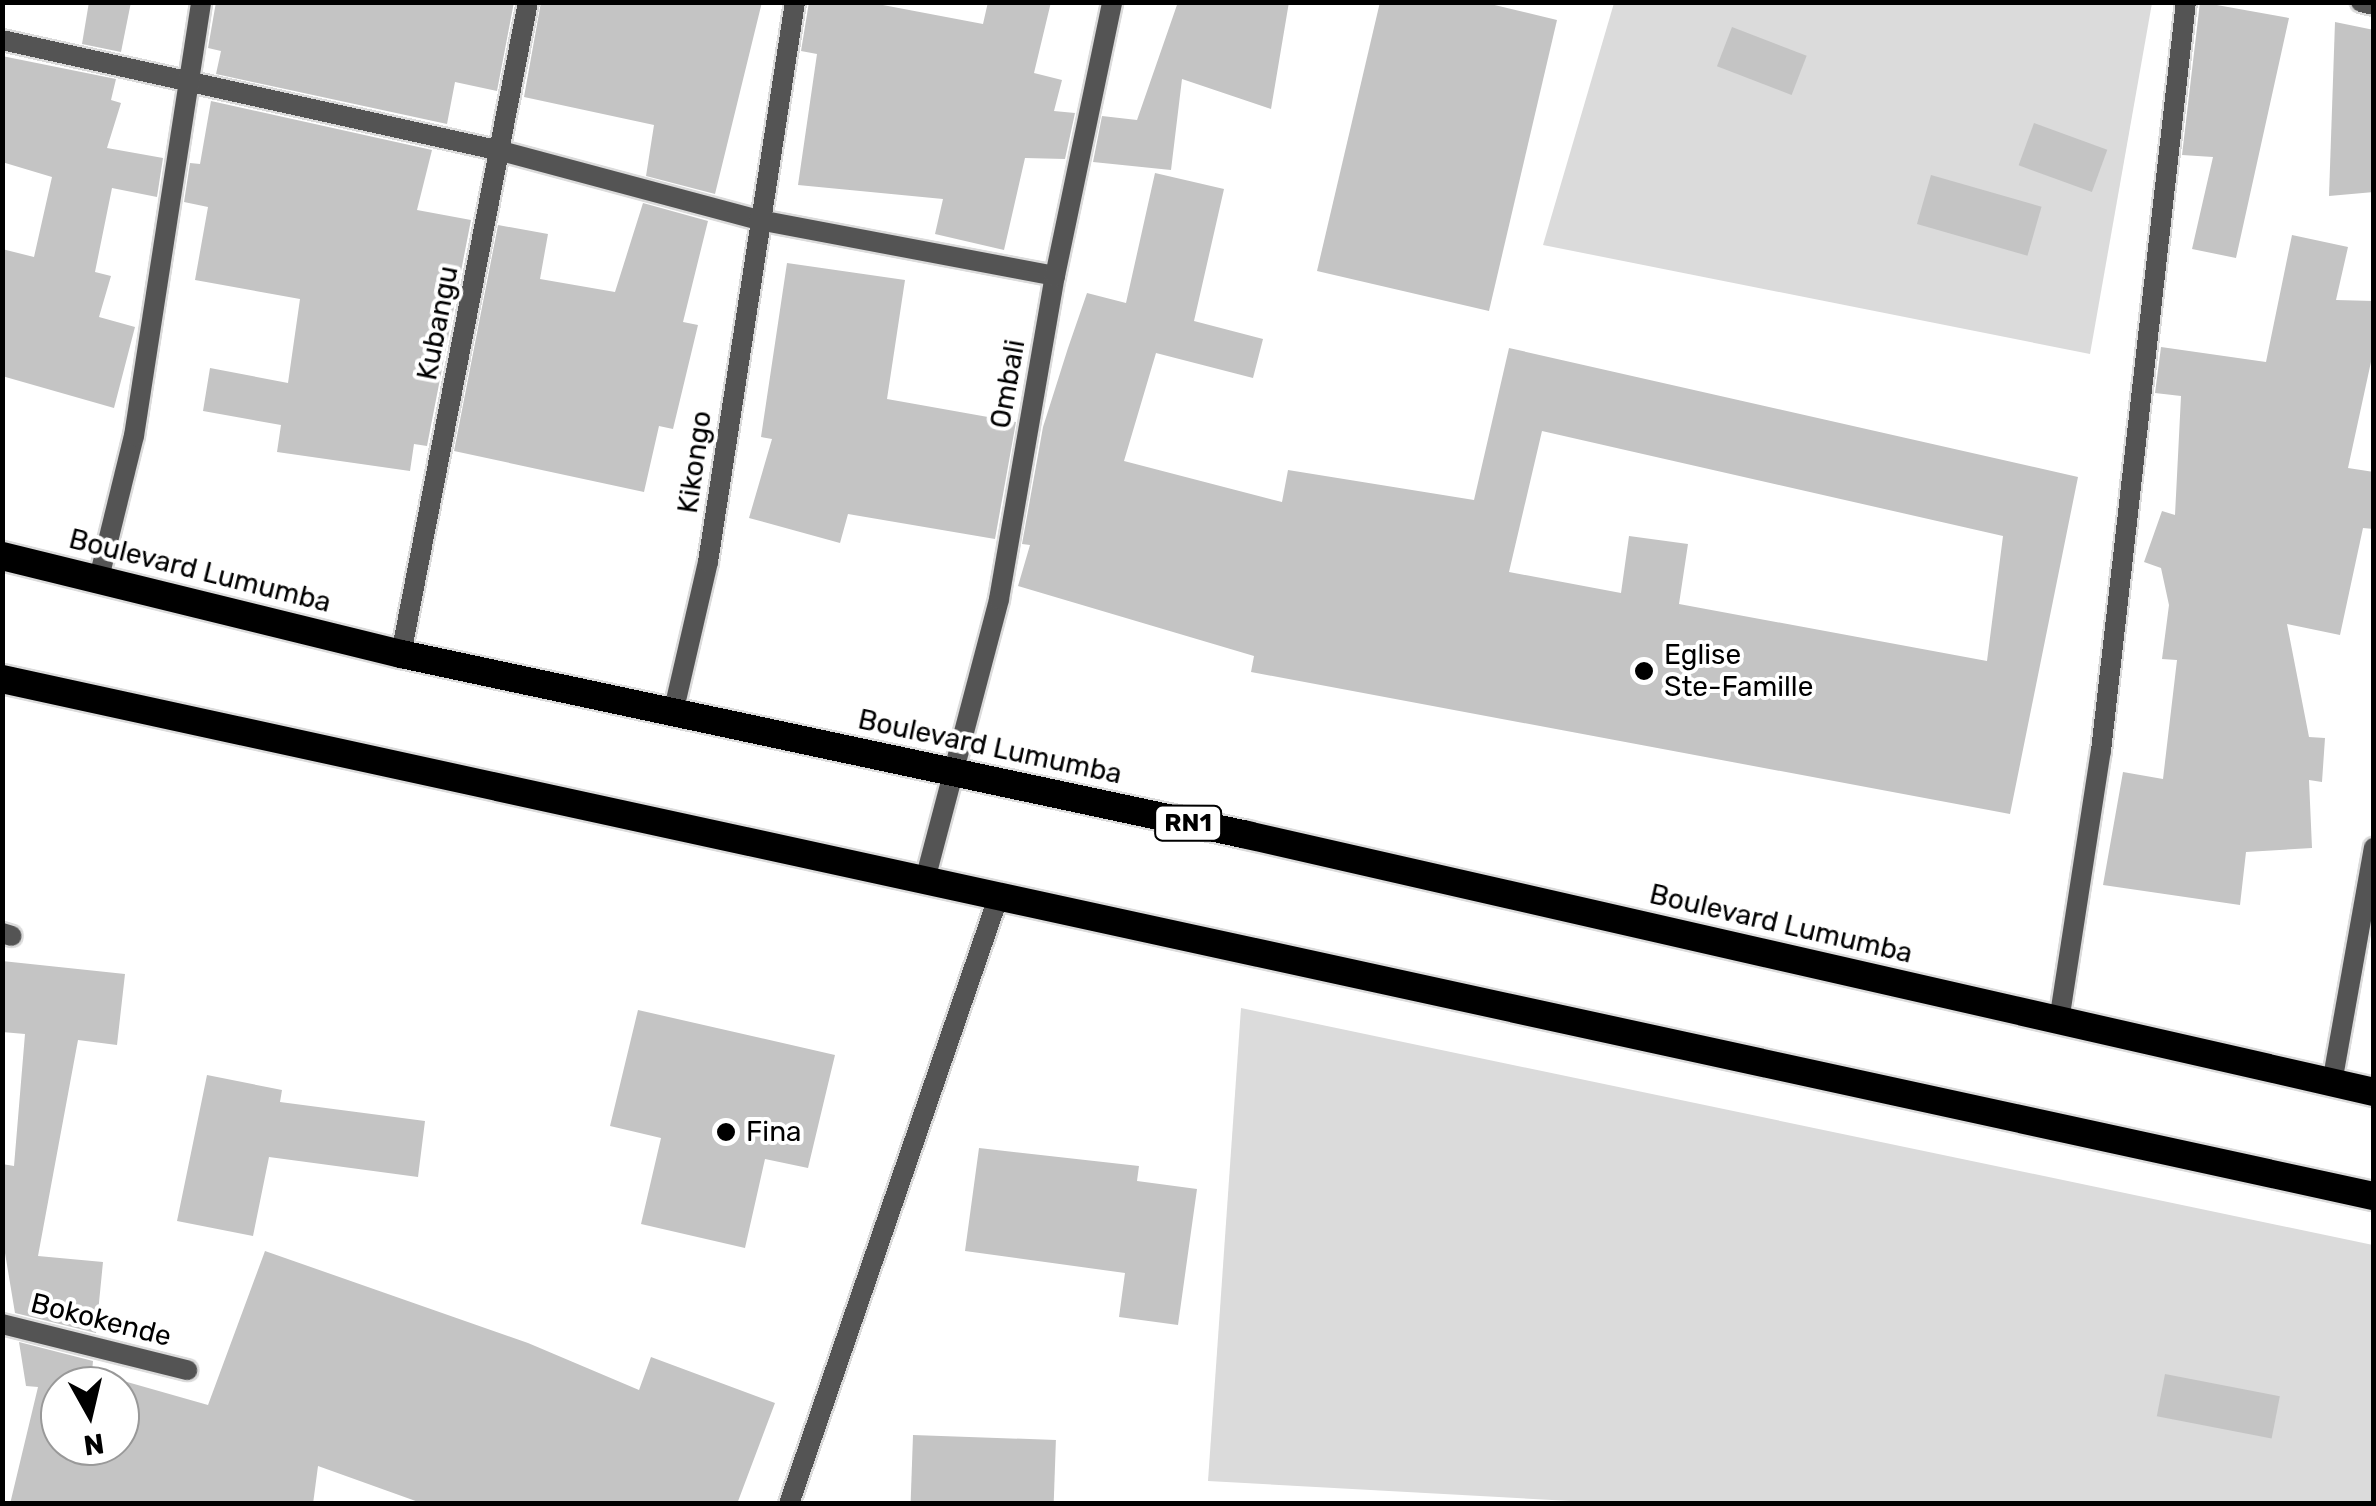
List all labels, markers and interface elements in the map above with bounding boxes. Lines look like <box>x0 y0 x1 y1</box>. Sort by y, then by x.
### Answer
street label: Kubangu <box>410 263 466 383</box>
street label: Ombali <box>984 337 1032 431</box>
street label: Kikongo <box>671 409 719 515</box>
street label: Boulevard Lumumba <box>66 522 334 620</box>
place label: Eglise Ste-Famille <box>1664 638 1813 704</box>
marker: Eglise Ste-Famille <box>1633 660 1655 682</box>
street label: Boulevard Lumumba <box>855 703 1125 791</box>
road number: RN1 <box>1153 803 1223 843</box>
street label: Boulevard Lumumba <box>1646 877 1916 971</box>
place label: Fina <box>746 1115 802 1149</box>
marker: Fina <box>715 1121 737 1143</box>
street label: Bokokende <box>27 1286 175 1354</box>
north arrow <box>40 1366 140 1466</box>
text: N <box>82 1426 106 1462</box>

